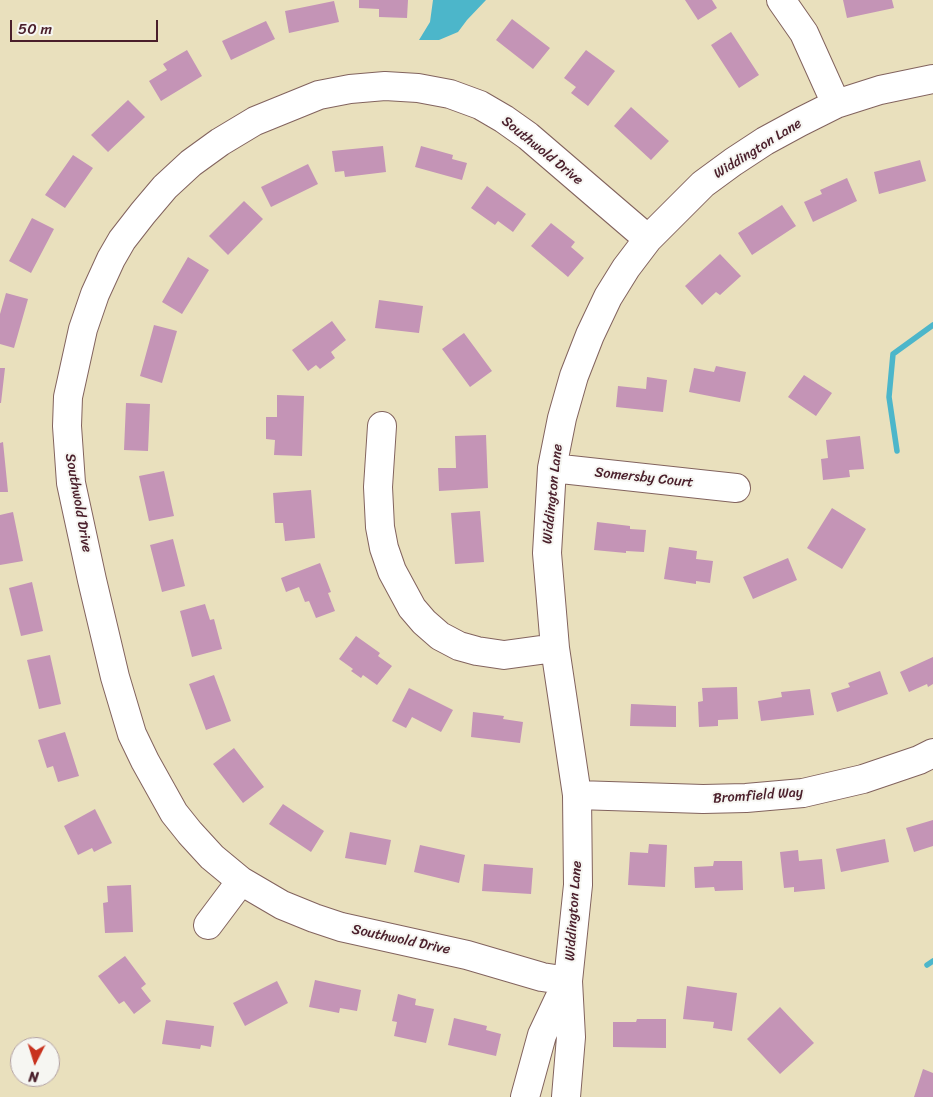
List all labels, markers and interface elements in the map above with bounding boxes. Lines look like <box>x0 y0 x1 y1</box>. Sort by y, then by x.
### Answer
scale bar <box>12 10 160 42</box>
text: 50 m <box>18 16 52 42</box>
street label: Southwold Drive <box>498 113 586 189</box>
street label: Widdington Lane <box>711 115 805 183</box>
street label: Widdington Lane <box>539 443 567 545</box>
street label: Southwold Drive <box>61 452 95 554</box>
street label: Somersby Court <box>594 464 694 492</box>
street label: Bromfield Way <box>712 784 804 808</box>
street label: Widdington Lane <box>562 860 586 962</box>
street label: Southwold Drive <box>350 921 452 959</box>
north arrow <box>10 1037 60 1087</box>
text: N <box>28 1064 40 1089</box>

